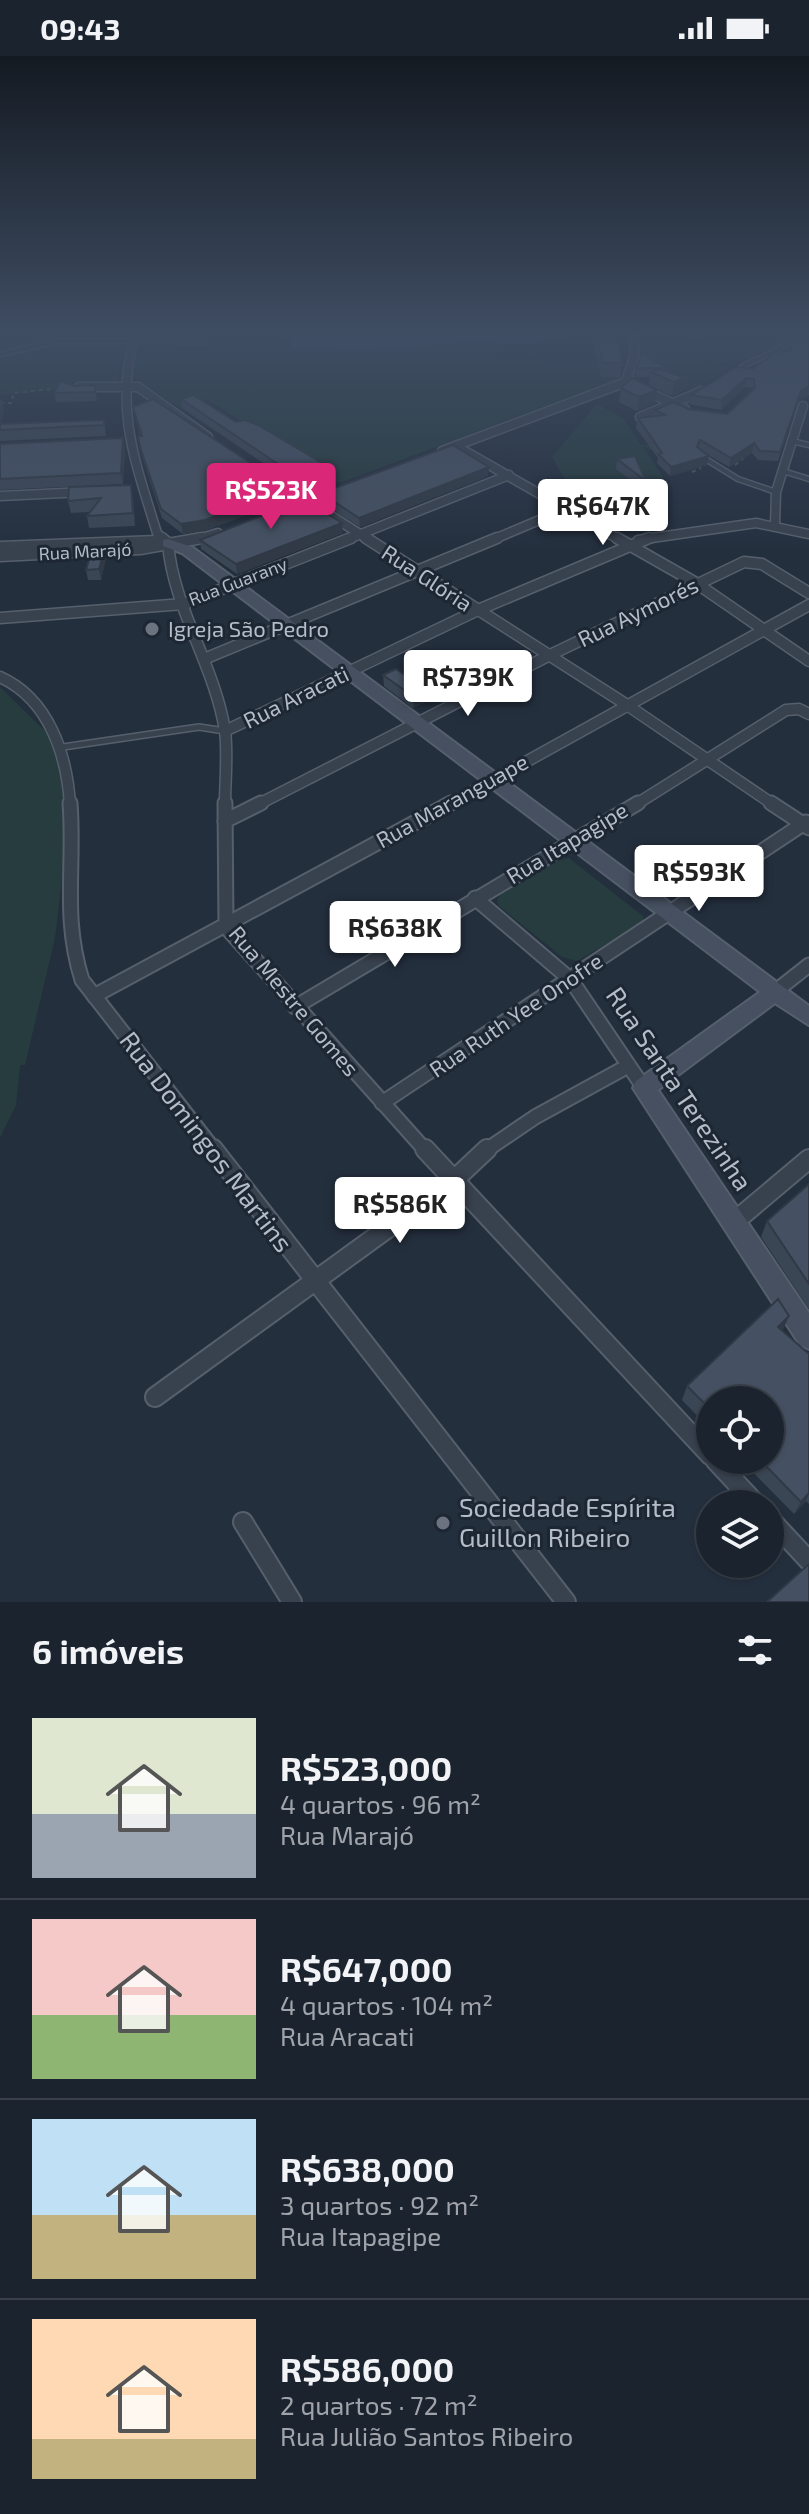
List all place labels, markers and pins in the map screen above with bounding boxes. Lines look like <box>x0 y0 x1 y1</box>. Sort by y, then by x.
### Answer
pin: R$523K <box>206 463 336 531</box>
pin: R$647K <box>538 479 668 547</box>
place label: Igreja São Pedro <box>168 615 329 642</box>
marker: Igreja São Pedro <box>143 620 161 638</box>
pin: R$739K <box>403 650 533 718</box>
pin: R$593K <box>634 845 764 913</box>
pin: R$638K <box>330 901 460 969</box>
pin: R$586K <box>335 1177 465 1245</box>
place label: Sociedade Espírita Guillon Ribeiro <box>459 1491 676 1552</box>
marker: Sociedade Espírita Guillon Ribeiro <box>434 1514 452 1532</box>

